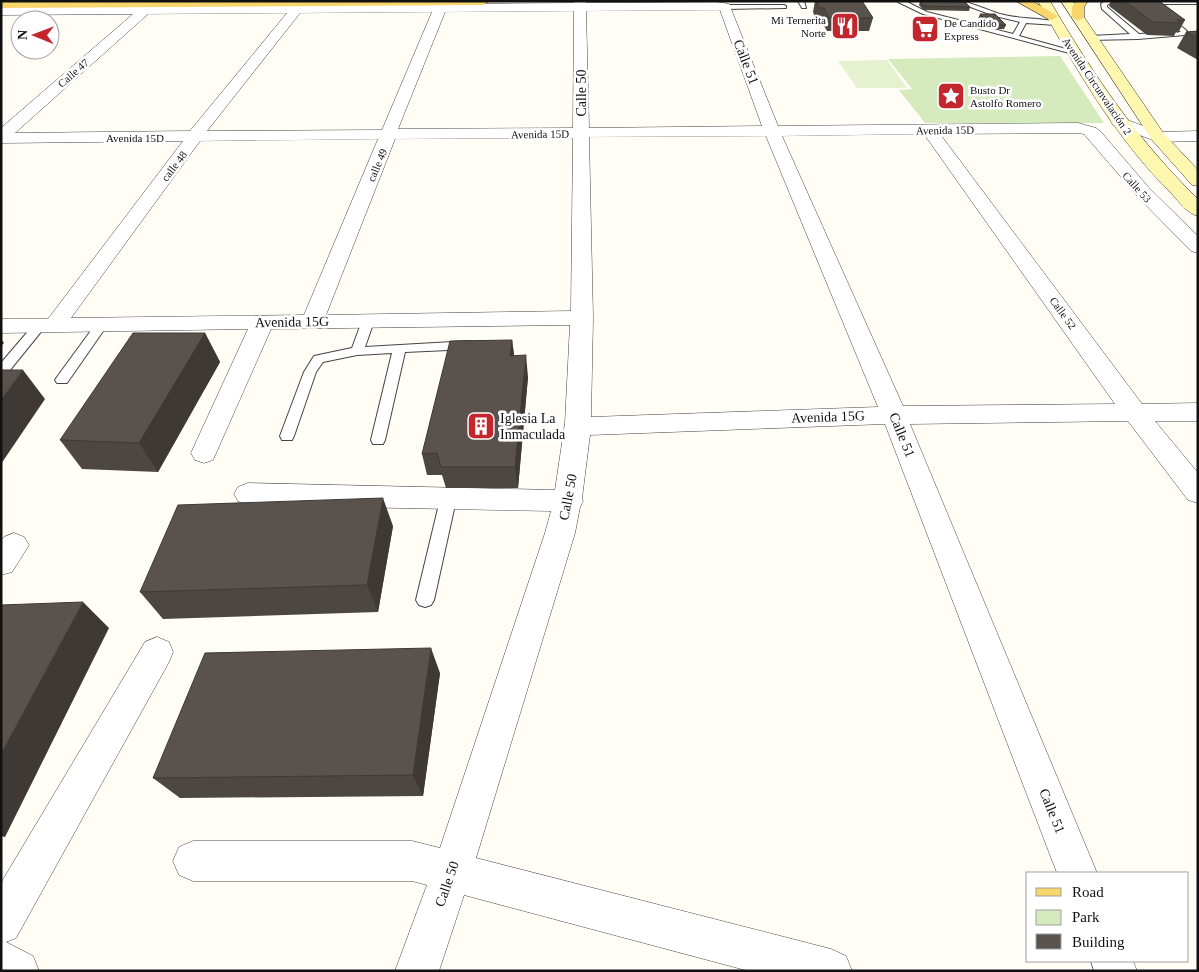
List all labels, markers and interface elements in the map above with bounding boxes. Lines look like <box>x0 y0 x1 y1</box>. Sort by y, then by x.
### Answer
north arrow <box>10 10 60 60</box>
restaurant icon: Mi Ternerita Norte <box>830 11 860 41</box>
place label: Mi Ternerita Norte <box>771 14 826 39</box>
supermarket icon: De Candido Express <box>910 14 940 44</box>
place label: De Candido Express <box>944 17 997 42</box>
text: N <box>15 30 30 40</box>
street label: Avenida Circunvalación 2 <box>1060 35 1134 137</box>
street label: Calle 51 <box>731 37 761 87</box>
street label: Calle 47 <box>55 56 91 90</box>
street label: Calle 50 <box>574 69 589 117</box>
place icon: Busto Dr Astolfo Romero <box>936 81 966 111</box>
place label: Busto Dr Astolfo Romero <box>970 84 1042 109</box>
street label: Avenida 15D <box>916 123 974 137</box>
street label: Avenida 15D <box>511 127 569 141</box>
street label: Avenida 15D <box>106 132 164 144</box>
street label: calle 49 <box>365 146 389 183</box>
street label: calle 48 <box>159 148 189 183</box>
street label: Calle 53 <box>1120 169 1154 205</box>
street label: Calle 52 <box>1047 295 1079 331</box>
street label: Avenida 15G <box>255 314 329 330</box>
street label: Avenida 15G <box>791 408 865 426</box>
street label: Calle 51 <box>886 410 918 460</box>
building icon: Iglesia La Inmaculada <box>466 411 496 441</box>
place label: Iglesia La Inmaculada <box>500 411 566 442</box>
street label: Calle 50 <box>556 472 580 522</box>
street label: Calle 51 <box>1036 786 1068 836</box>
street label: Calle 50 <box>432 859 462 909</box>
legend <box>1026 872 1189 962</box>
text: Road <box>1072 884 1104 900</box>
text: Park <box>1072 909 1100 925</box>
text: Building <box>1072 934 1125 950</box>

